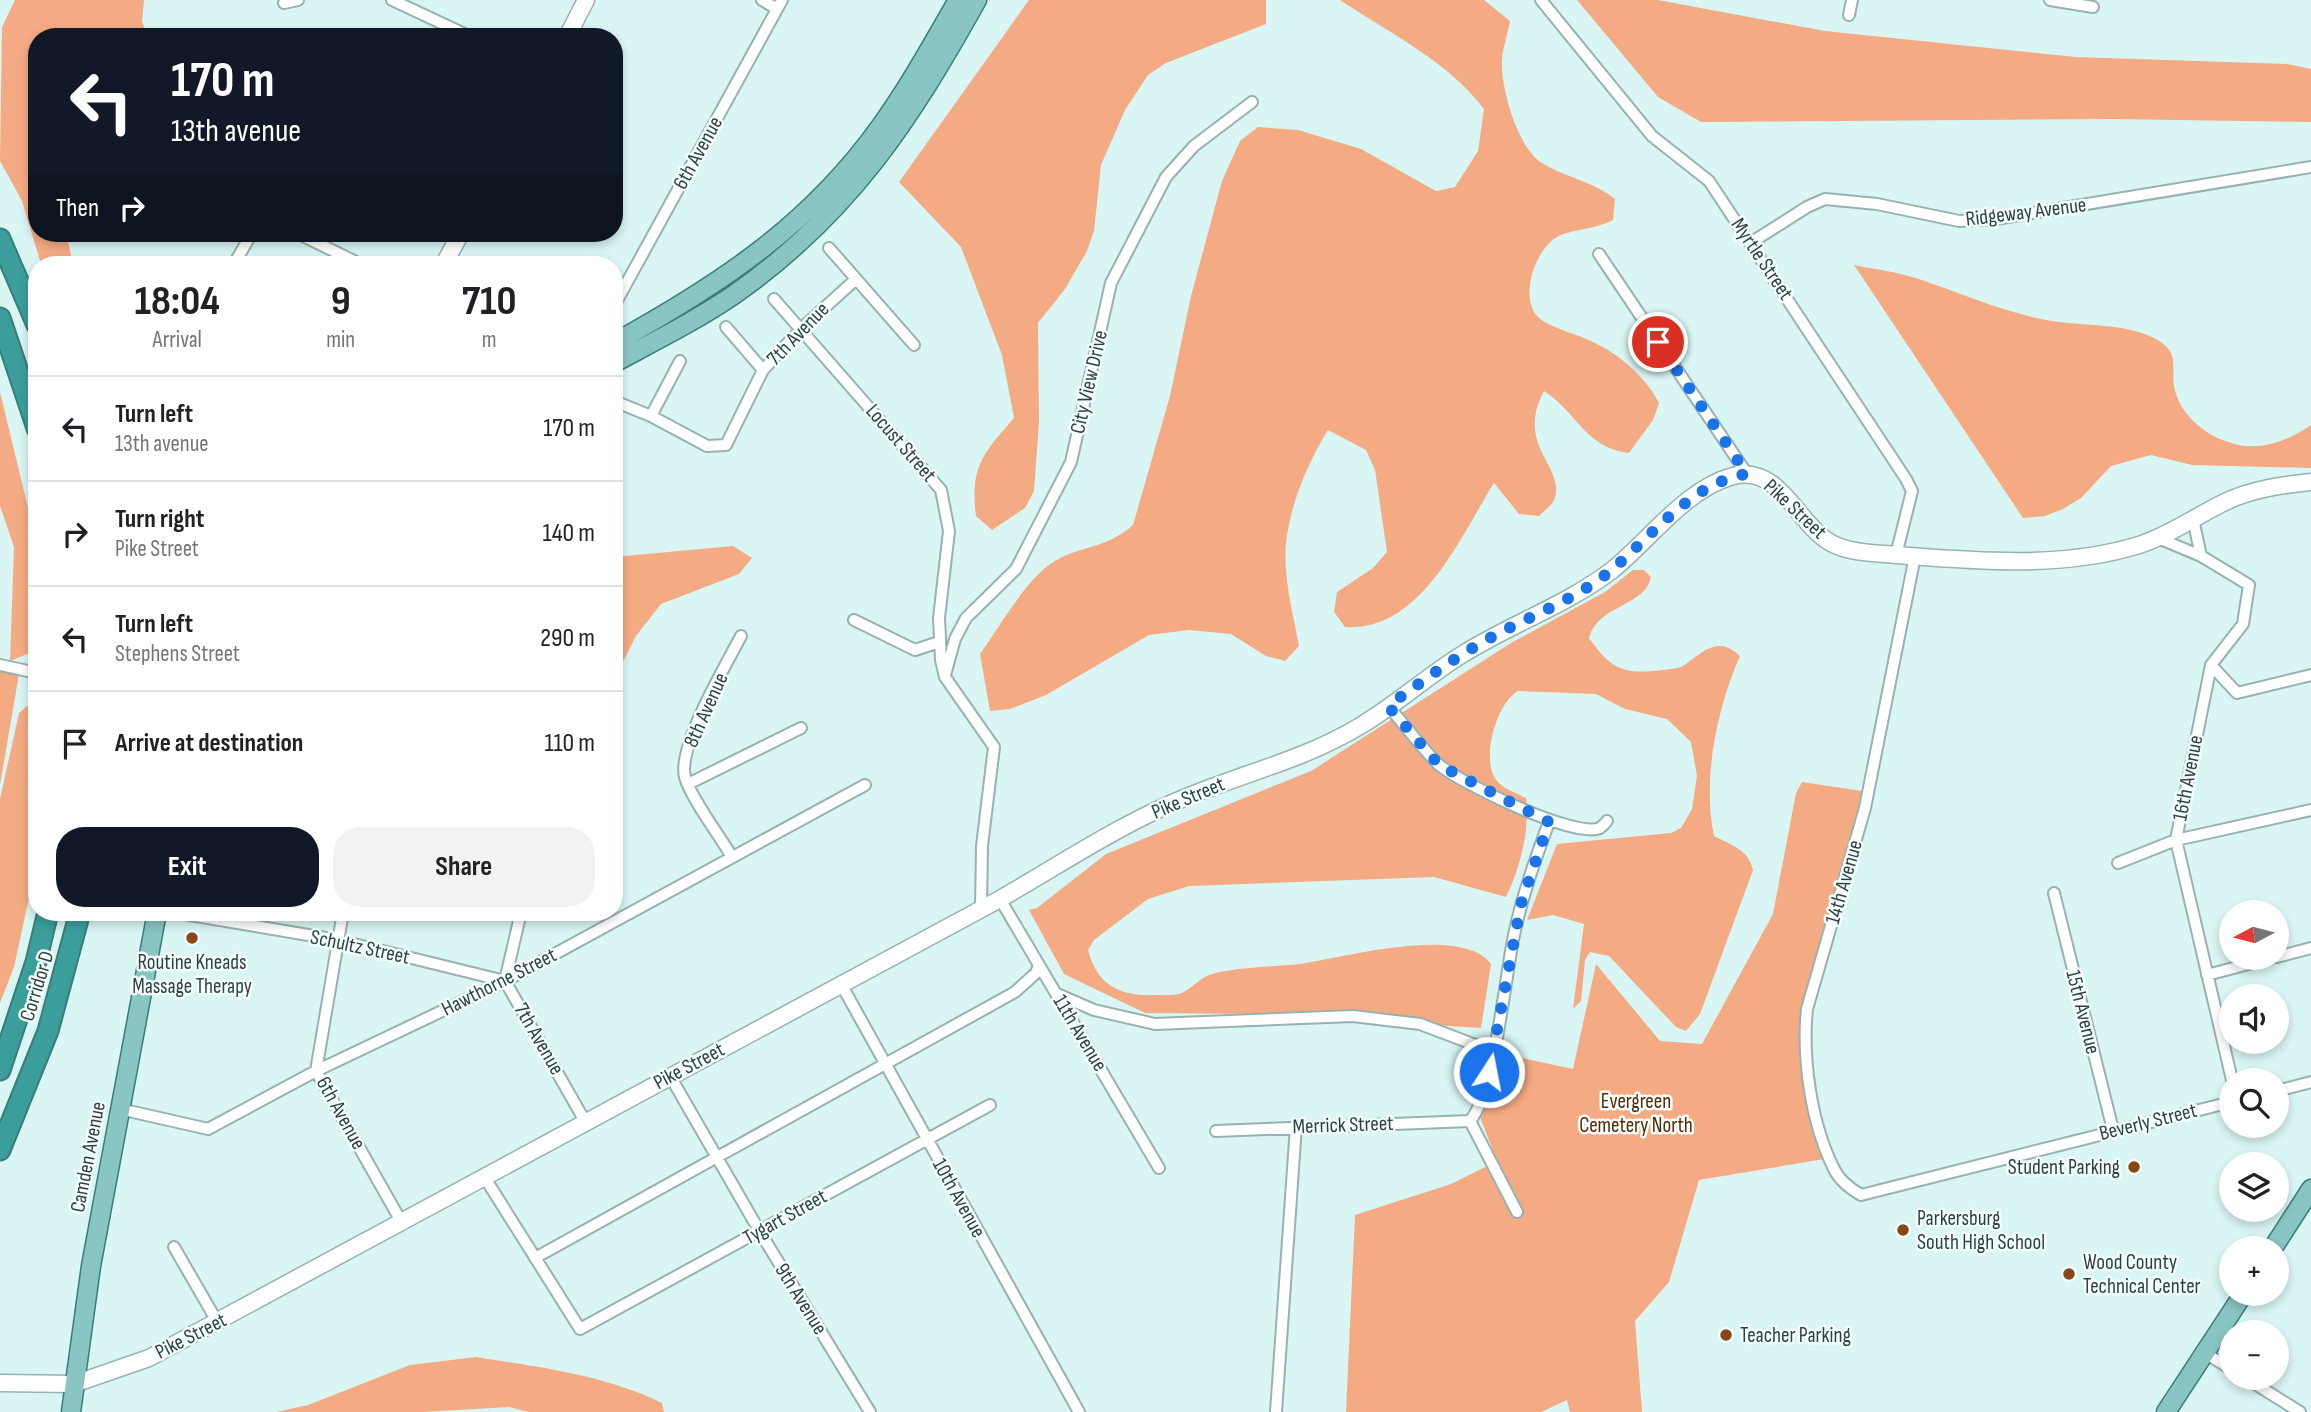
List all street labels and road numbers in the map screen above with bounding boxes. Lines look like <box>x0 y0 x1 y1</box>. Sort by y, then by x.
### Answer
street label: 6th Avenue <box>668 112 728 194</box>
street label: Ridgeway Avenue <box>1964 192 2088 232</box>
street label: Myrtle Street <box>1726 213 1798 305</box>
street label: 7th Avenue <box>762 297 834 371</box>
street label: City View Drive <box>1065 328 1113 436</box>
street label: Locust Street <box>860 399 942 487</box>
street label: Pike Street <box>1758 474 1832 544</box>
street label: 8th Avenue <box>678 669 734 751</box>
street label: 16th Avenue <box>2167 733 2209 823</box>
street label: Pike Street <box>1148 772 1228 824</box>
street label: 14th Avenue <box>1820 837 1868 927</box>
street label: Schultz Street <box>308 924 412 970</box>
street label: Hawthorne Street <box>437 942 561 1022</box>
street label: Corridor D <box>15 948 59 1024</box>
street label: 15th Avenue <box>2060 967 2106 1057</box>
street label: 11th Avenue <box>1047 990 1113 1076</box>
street label: 7th Avenue <box>509 999 569 1079</box>
street label: Pike Street <box>649 1037 729 1095</box>
street label: 6th Avenue <box>311 1072 371 1154</box>
street label: Beverly Street <box>2097 1098 2199 1146</box>
street label: Camden Avenue <box>65 1100 111 1214</box>
street label: Merrick Street <box>1292 1111 1394 1139</box>
street label: 10th Avenue <box>927 1154 991 1242</box>
street label: Tygart Street <box>739 1184 831 1250</box>
street label: 9th Avenue <box>769 1259 833 1339</box>
street label: Pike Street <box>151 1307 231 1365</box>

